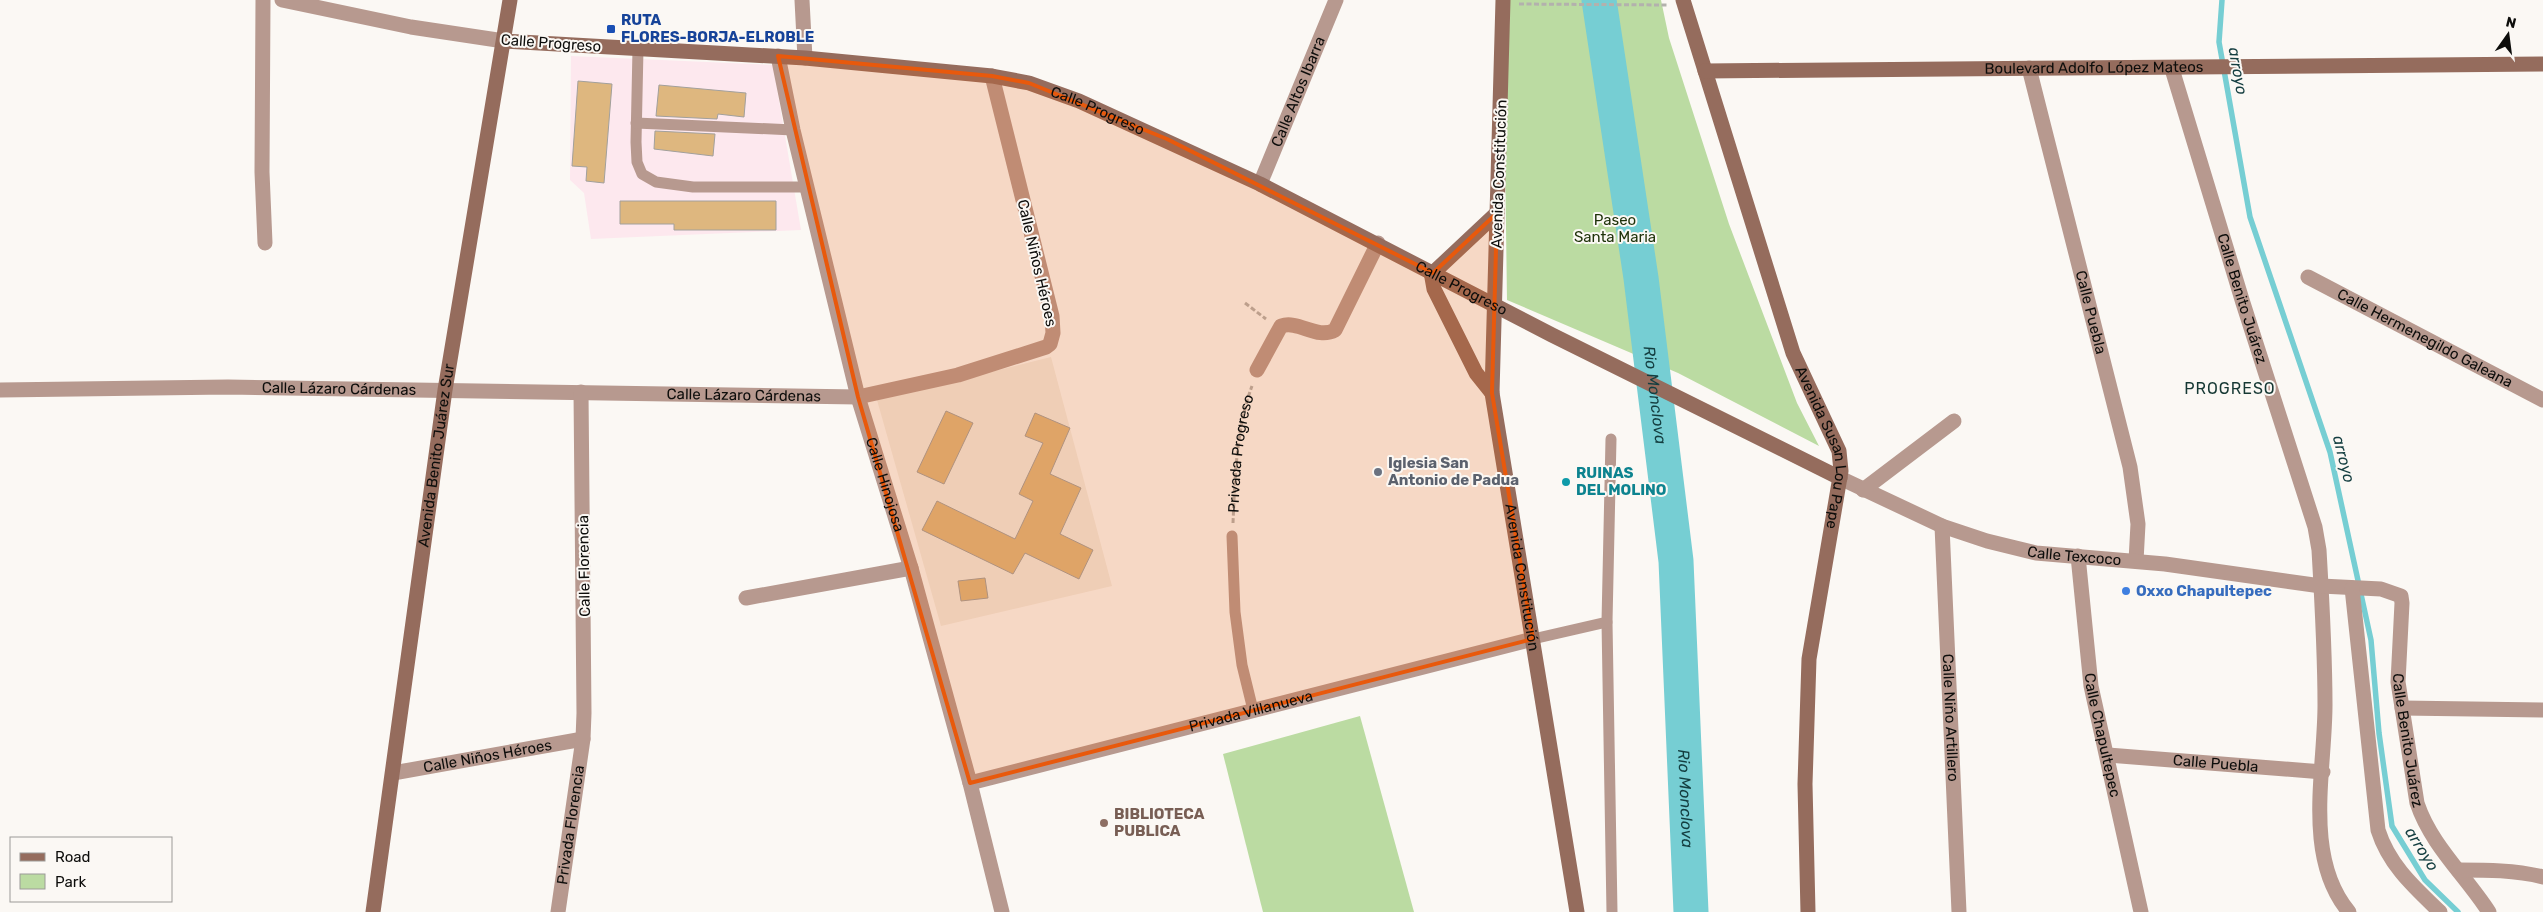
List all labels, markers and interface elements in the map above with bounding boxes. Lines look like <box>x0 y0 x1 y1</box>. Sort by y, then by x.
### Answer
north arrow <box>2483 10 2533 60</box>
place label: RUTA FLORES-BORJA-ELROBLE <box>621 11 814 46</box>
text: N <box>2504 13 2518 32</box>
marker: RUTA FLORES-BORJA-ELROBLE <box>605 23 617 35</box>
street label: Calle Progreso <box>500 31 602 55</box>
street label: Calle Altos Ibarra <box>1267 34 1329 149</box>
water label: arroyo <box>2224 46 2252 96</box>
street label: Boulevard Adolfo López Mateos <box>1984 58 2204 78</box>
street label: Calle Progreso <box>1048 83 1147 139</box>
street label: Avenida Constitución <box>1487 99 1511 249</box>
street label: Calle Niños Héroes <box>1014 198 1060 329</box>
park label: Paseo Santa Maria <box>1574 211 1656 246</box>
street label: Calle Benito Juárez <box>2213 231 2271 366</box>
street label: Calle Progreso <box>1413 257 1510 319</box>
street label: Calle Puebla <box>2072 269 2110 356</box>
street label: Calle Hermenegildo Galeana <box>2334 285 2516 392</box>
water label: Rio Monclova <box>1640 345 1671 445</box>
street label: Avenida Benito Juárez Sur <box>414 362 458 548</box>
street label: Avenida Susan Lou Pape <box>1791 363 1850 530</box>
street label: Calle Lázaro Cárdenas <box>262 379 417 399</box>
district label: PROGRESO <box>2184 379 2276 398</box>
street label: Calle Lázaro Cárdenas <box>667 385 822 405</box>
street label: Privada Progreso <box>1224 392 1258 513</box>
water label: arroyo <box>2329 433 2359 485</box>
street label: Calle Hinojosa <box>862 435 908 534</box>
place label: Iglesia San Antonio de Padua <box>1388 454 1519 489</box>
place label: RUINAS DEL MOLINO <box>1576 464 1667 499</box>
marker: Iglesia San Antonio de Padua <box>1372 466 1384 478</box>
marker: RUINAS DEL MOLINO <box>1560 476 1572 488</box>
street label: Avenida Constitución <box>1501 502 1543 652</box>
street label: Calle Florencia <box>574 515 594 617</box>
street label: Calle Texcoco <box>2025 542 2122 569</box>
place label: Oxxo Chapultepec <box>2136 582 2272 600</box>
marker: Oxxo Chapultepec <box>2120 585 2132 597</box>
street label: Calle Niño Artillero <box>1939 654 1962 782</box>
street label: Calle Chapultepec <box>2081 672 2124 799</box>
street label: Calle Benito Juárez <box>2389 673 2427 810</box>
street label: Privada Villanueva <box>1187 687 1315 736</box>
street label: Calle Niños Héroes <box>422 736 554 776</box>
water label: Rio Monclova <box>1675 749 1698 848</box>
street label: Calle Puebla <box>2172 751 2259 776</box>
street label: Privada Florencia <box>553 764 588 886</box>
place label: BIBLIOTECA PUBLICA <box>1114 805 1205 840</box>
marker: BIBLIOTECA PUBLICA <box>1098 817 1110 829</box>
water label: arroyo <box>2401 824 2443 874</box>
legend <box>10 837 172 902</box>
text: Road <box>55 848 91 866</box>
text: Park <box>55 873 86 891</box>

